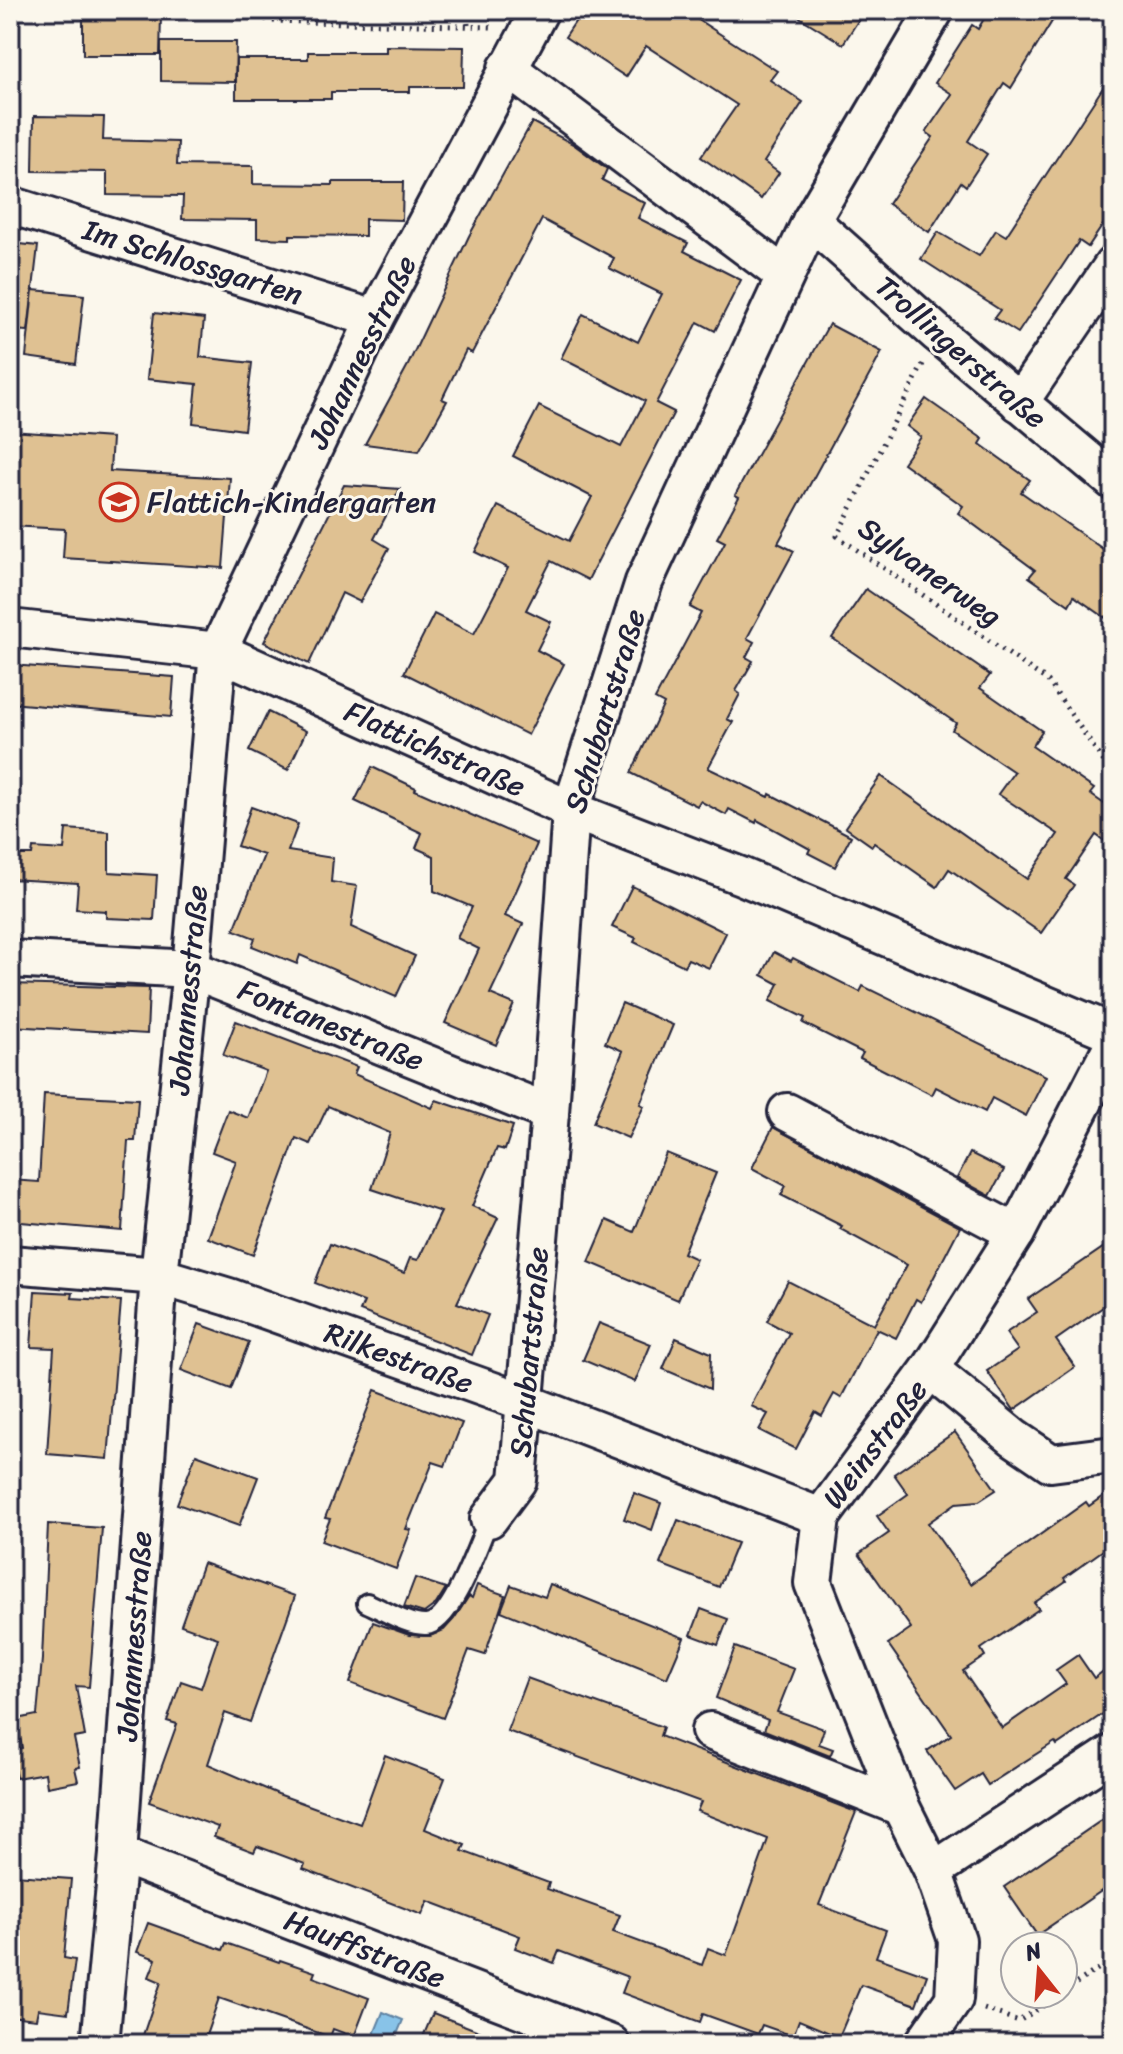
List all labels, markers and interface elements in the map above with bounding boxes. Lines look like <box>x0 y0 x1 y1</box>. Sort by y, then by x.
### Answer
street label: Im Schlossgarten <box>75 203 310 321</box>
street label: Johannesstraße <box>291 246 432 459</box>
street label: Trollingerstraße <box>862 261 1060 443</box>
place label: Flattich-Kindergarten <box>147 475 436 529</box>
school or university icon: Flattich-Kindergarten <box>98 481 140 523</box>
street label: Sylvanerweg <box>846 502 1014 642</box>
street label: Schubartstraße <box>548 602 662 820</box>
street label: Flattichstraße <box>335 685 535 813</box>
street label: Johannesstraße <box>152 883 224 1098</box>
street label: Fontanestraße <box>230 963 432 1087</box>
street label: Schubartstraße <box>493 1245 565 1459</box>
street label: Rilkestraße <box>317 1306 481 1410</box>
street label: Weinstraße <box>808 1367 942 1521</box>
street label: Johannesstraße <box>100 1529 168 1744</box>
street label: Hauffstraße <box>276 1893 454 2005</box>
north arrow <box>999 1930 1079 2010</box>
text: N <box>1019 1930 1047 1973</box>

